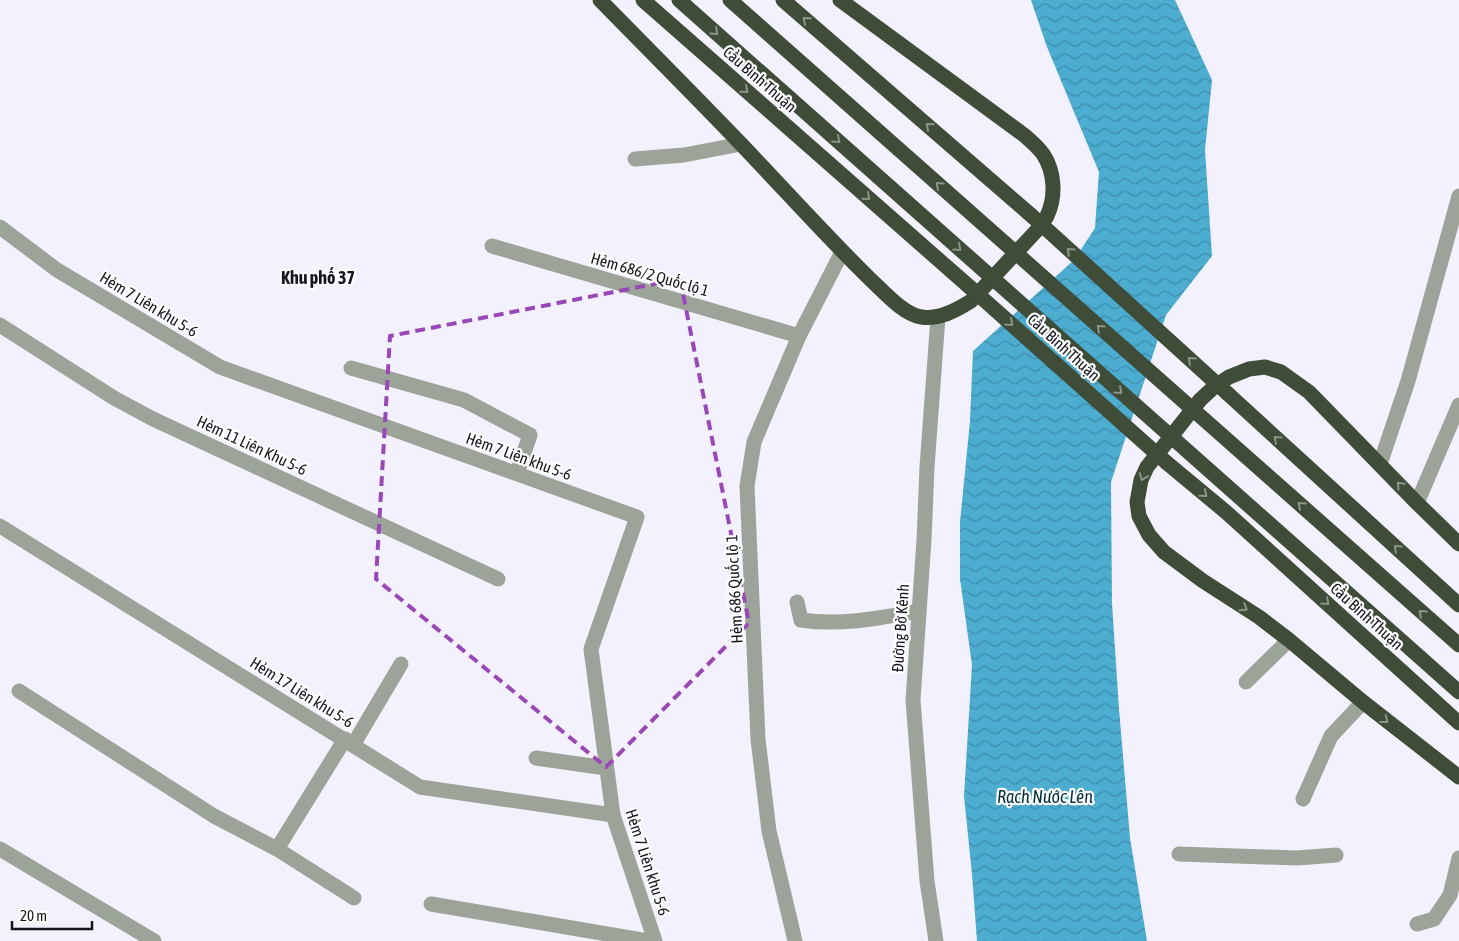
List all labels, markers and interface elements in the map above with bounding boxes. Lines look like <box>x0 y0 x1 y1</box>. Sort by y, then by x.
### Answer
one-way arrow <box>803 17 812 26</box>
one-way arrow <box>710 27 719 36</box>
street label: Cầu Bình Thuận <box>720 42 801 116</box>
one-way arrow <box>740 84 749 93</box>
one-way arrow <box>925 123 934 132</box>
one-way arrow <box>831 134 840 143</box>
one-way arrow <box>936 182 945 191</box>
one-way arrow <box>862 191 871 200</box>
one-way arrow <box>953 242 962 251</box>
street label: Hẻm 686/2 Quốc lộ 1 <box>589 248 711 299</box>
one-way arrow <box>1067 248 1076 257</box>
district label: Khu phố 37 <box>281 267 355 288</box>
street label: Hẻm 7 Liên khu 5-6 <box>97 268 201 340</box>
street label: Cầu Bình Thuận <box>1024 309 1104 384</box>
one-way arrow <box>1004 317 1013 326</box>
one-way arrow <box>1097 325 1106 334</box>
one-way arrow <box>1187 357 1196 366</box>
one-way arrow <box>1114 385 1123 394</box>
street label: Hẻm 11 Liên Khu 5-6 <box>194 412 310 478</box>
street label: Hẻm 7 Liên khu 5-6 <box>464 429 574 483</box>
one-way arrow <box>1274 436 1283 445</box>
one-way arrow <box>1139 472 1149 481</box>
one-way arrow <box>1397 481 1406 490</box>
one-way arrow <box>1199 488 1208 497</box>
one-way arrow <box>1297 502 1306 511</box>
street label: Hẻm 686 Quốc lộ 1 <box>721 534 746 644</box>
one-way arrow <box>1394 545 1403 554</box>
street label: Cầu Bình Thuận <box>1327 578 1407 653</box>
street label: Đường Bờ Kênh <box>888 583 913 673</box>
one-way arrow <box>1320 596 1329 605</box>
one-way arrow <box>1239 601 1248 611</box>
one-way arrow <box>1419 610 1428 619</box>
street label: Hẻm 17 Liên khu 5-6 <box>247 653 357 731</box>
one-way arrow <box>1379 714 1388 722</box>
water label: Rạch Nước Lên <box>997 786 1093 807</box>
street label: Hẻm 7 Liên khu 5-6 <box>622 807 674 917</box>
scale bar <box>12 898 92 930</box>
text: 20 m <box>20 907 47 924</box>

